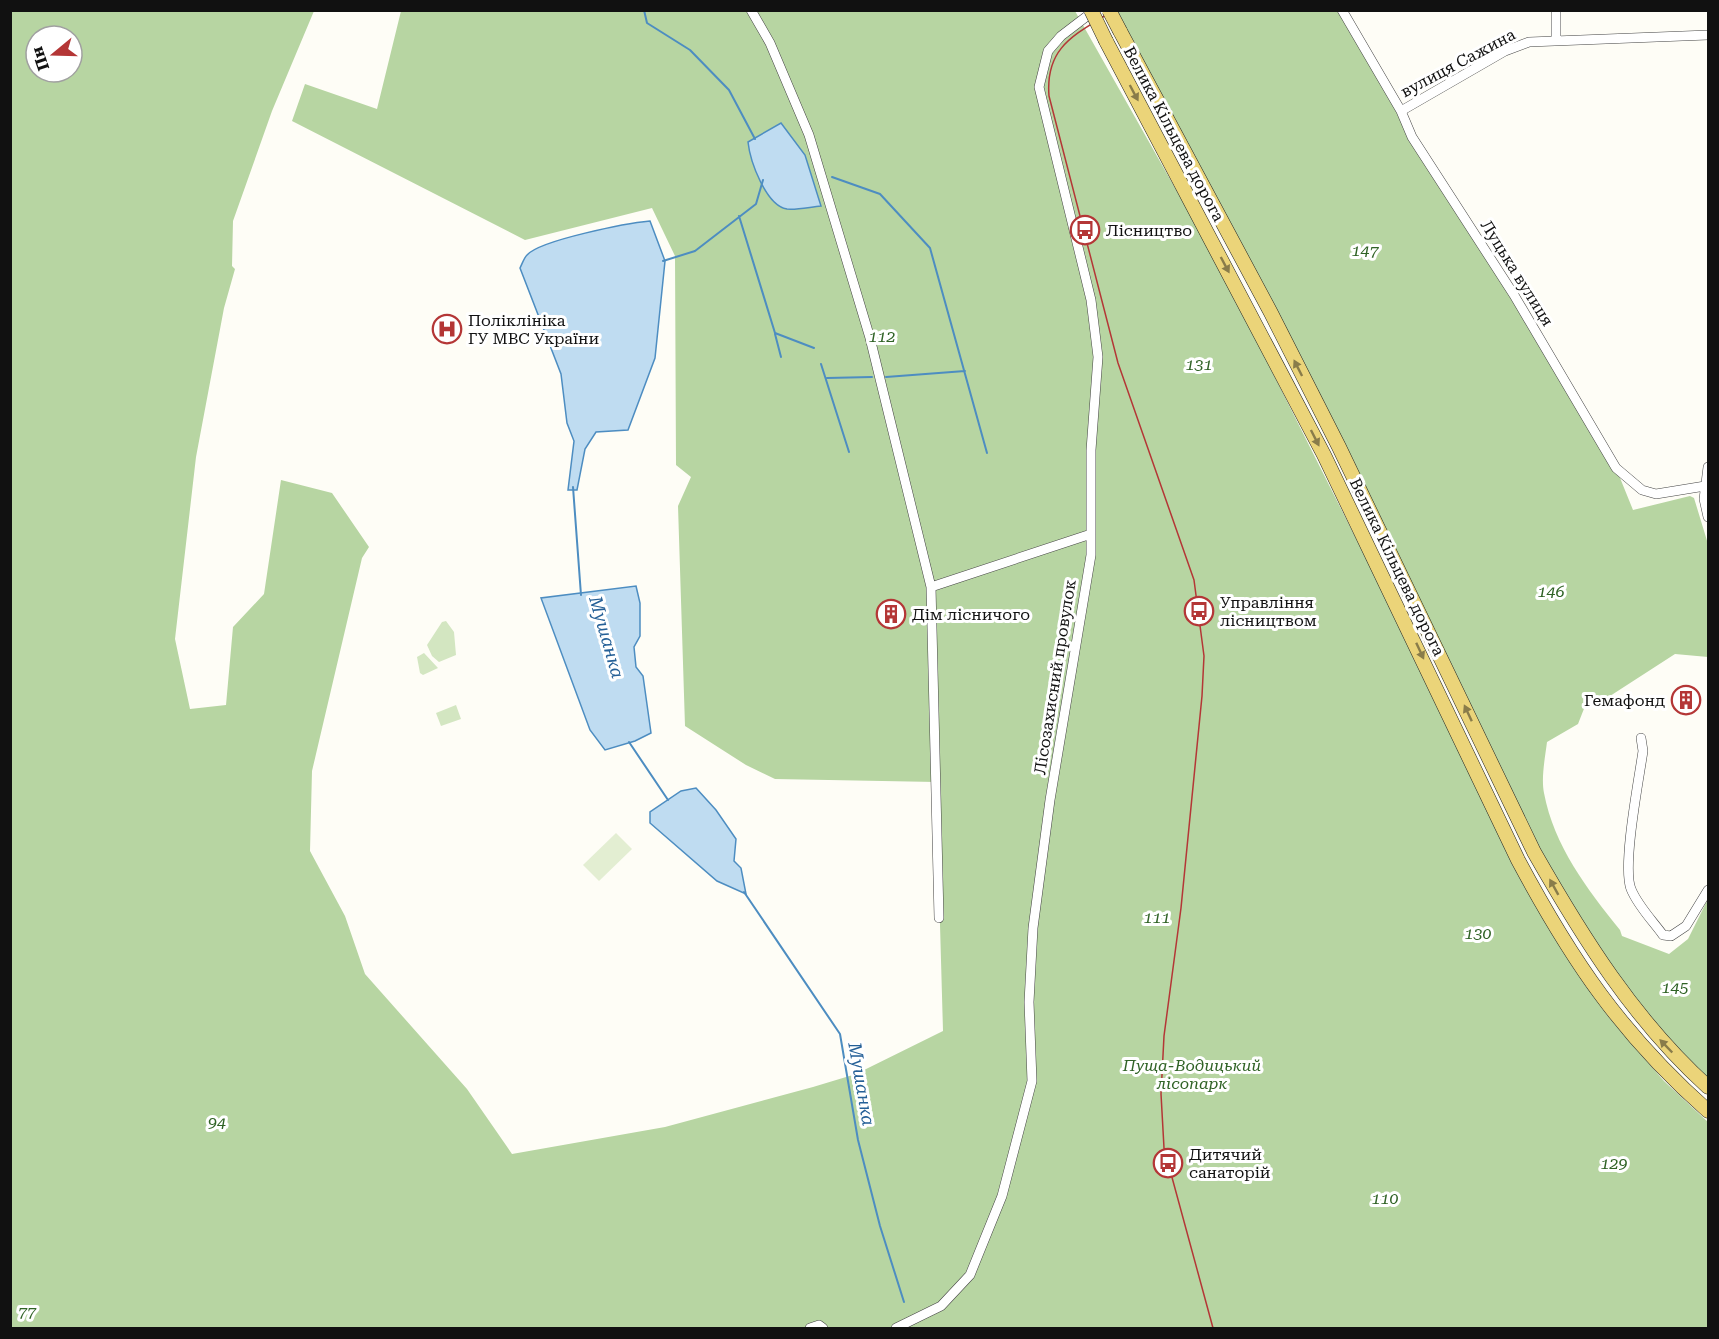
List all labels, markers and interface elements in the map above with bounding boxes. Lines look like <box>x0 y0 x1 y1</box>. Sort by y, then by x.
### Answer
north arrow <box>24 24 84 84</box>
street label: вулиця Сажина <box>1397 25 1519 101</box>
street label: Велика Кільцева дорога <box>1120 43 1229 225</box>
text: Пн <box>27 44 53 73</box>
one-way arrow <box>1129 85 1139 102</box>
bus stop icon: Лісництво <box>1069 214 1101 246</box>
street label: Луцька вулиця <box>1477 216 1557 330</box>
place label: Лісництво <box>1106 221 1192 240</box>
park label: 147 <box>1352 241 1379 260</box>
one-way arrow <box>1220 257 1230 274</box>
place label: Поліклініка ГУ МВС України <box>468 311 599 348</box>
hospital icon: Поліклініка ГУ МВС України <box>431 313 463 345</box>
park label: 112 <box>869 327 895 346</box>
park label: 131 <box>1186 355 1212 374</box>
one-way arrow <box>1294 359 1304 377</box>
one-way arrow <box>1310 429 1320 447</box>
street label: Велика Кільцева дорога <box>1346 475 1449 659</box>
street label: Лісозахисний провулок <box>1030 578 1080 776</box>
park label: 146 <box>1538 582 1564 601</box>
water label: Мушанка <box>585 592 629 681</box>
place label: Управління лісництвом <box>1220 593 1317 630</box>
bus stop icon: Управління лісництвом <box>1183 595 1215 627</box>
building icon: Дім лісничого <box>875 598 907 630</box>
place label: Дім лісничого <box>912 605 1030 624</box>
one-way arrow <box>1415 642 1424 659</box>
building icon: Гемафонд <box>1670 684 1702 716</box>
place label: Гемафонд <box>1584 691 1665 710</box>
one-way arrow <box>1463 704 1472 721</box>
one-way arrow <box>1549 879 1559 896</box>
park label: 111 <box>1144 908 1170 927</box>
park label: 130 <box>1465 924 1491 943</box>
park label: 145 <box>1662 978 1688 997</box>
water label: Мушанка <box>844 1040 880 1128</box>
one-way arrow <box>1660 1040 1674 1054</box>
park label: Пуща-Водицький лісопарк <box>1122 1056 1261 1093</box>
park label: 94 <box>208 1113 226 1132</box>
place label: Дитячий санаторій <box>1189 1145 1271 1182</box>
bus stop icon: Дитячий санаторій <box>1152 1147 1184 1179</box>
park label: 129 <box>1601 1154 1627 1173</box>
park label: 110 <box>1372 1189 1398 1208</box>
park label: 77 <box>18 1302 37 1321</box>

